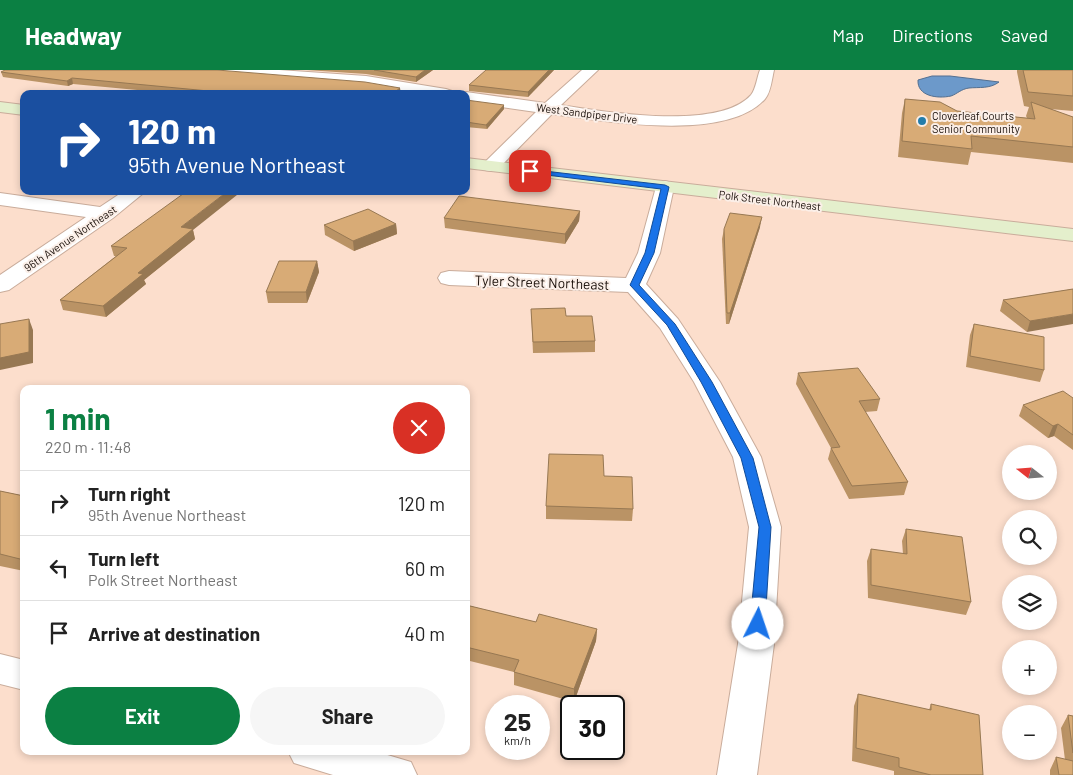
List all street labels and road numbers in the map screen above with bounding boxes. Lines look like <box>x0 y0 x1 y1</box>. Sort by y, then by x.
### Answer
street label: West Sandpiper Drive <box>536 100 638 126</box>
street label: Polk Street Northeast <box>718 187 822 213</box>
street label: 96th Avenue Northeast <box>21 202 119 274</box>
street label: Tyler Street Northeast <box>474 271 610 293</box>

